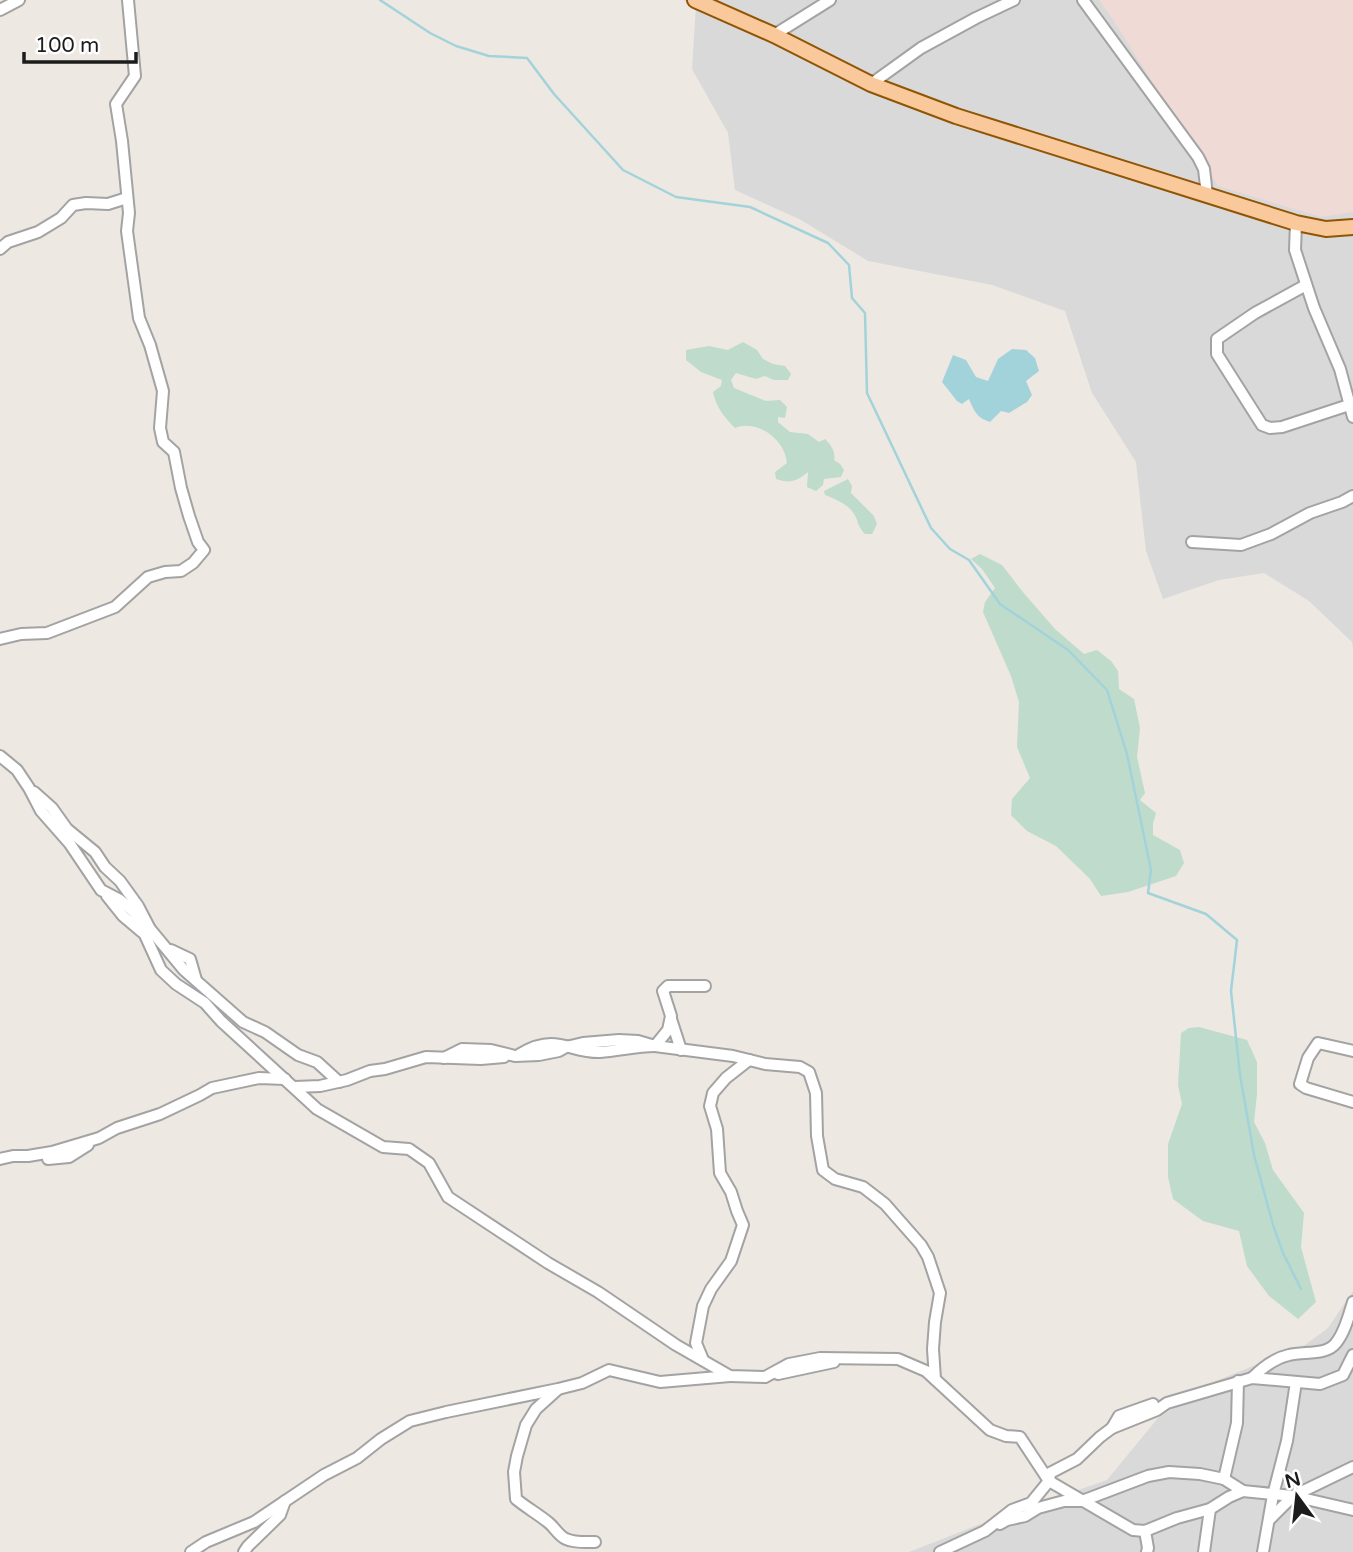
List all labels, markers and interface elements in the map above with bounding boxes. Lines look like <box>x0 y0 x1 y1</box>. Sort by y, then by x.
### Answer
scale bar <box>24 21 136 65</box>
text: 100 m <box>35 33 99 58</box>
north arrow <box>1262 1461 1332 1531</box>
text: N <box>1283 1468 1303 1493</box>

